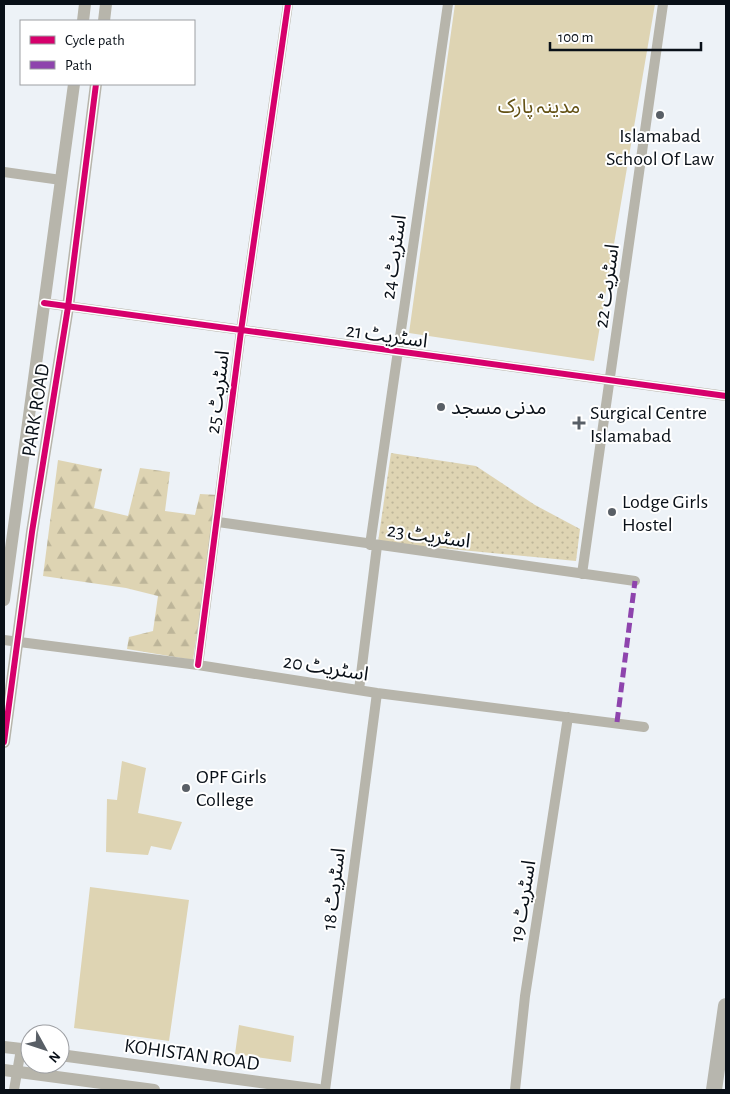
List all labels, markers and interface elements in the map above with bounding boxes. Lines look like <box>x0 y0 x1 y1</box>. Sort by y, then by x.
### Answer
legend <box>20 20 195 85</box>
scale bar <box>550 20 701 52</box>
text: 100 m <box>558 30 593 45</box>
text: Cycle path <box>65 33 125 48</box>
text: Path <box>65 58 92 73</box>
park label: مدینہ پارک <box>498 97 580 119</box>
marker: Islamabad School Of Law <box>654 109 666 121</box>
place label: Islamabad School Of Law <box>606 126 714 169</box>
street label: اسٹریٹ 24 <box>378 214 411 301</box>
street label: اسٹریٹ 22 <box>591 243 624 330</box>
street label: اسٹریٹ 21 <box>345 320 429 353</box>
street label: اسٹریٹ 25 <box>203 349 234 435</box>
street label: PARK ROAD <box>19 362 53 458</box>
place label: مدنی مسجد <box>451 398 546 419</box>
marker: مدنی مسجد <box>435 401 447 413</box>
place label: Surgical Centre Islamabad <box>590 403 707 446</box>
marker: Surgical Centre Islamabad <box>572 416 586 430</box>
place label: Lodge Girls Hostel <box>622 492 708 535</box>
marker: Lodge Girls Hostel <box>606 506 618 518</box>
street label: اسٹریٹ 23 <box>386 520 472 553</box>
street label: اسٹریٹ 20 <box>282 651 370 686</box>
place label: OPF Girls College <box>196 767 267 810</box>
marker: OPF Girls College <box>180 782 192 794</box>
street label: اسٹریٹ 18 <box>319 847 350 932</box>
street label: اسٹریٹ 19 <box>507 859 540 944</box>
north arrow <box>20 1024 70 1074</box>
street label: KOHISTAN ROAD <box>123 1036 261 1074</box>
text: N <box>46 1048 63 1065</box>

